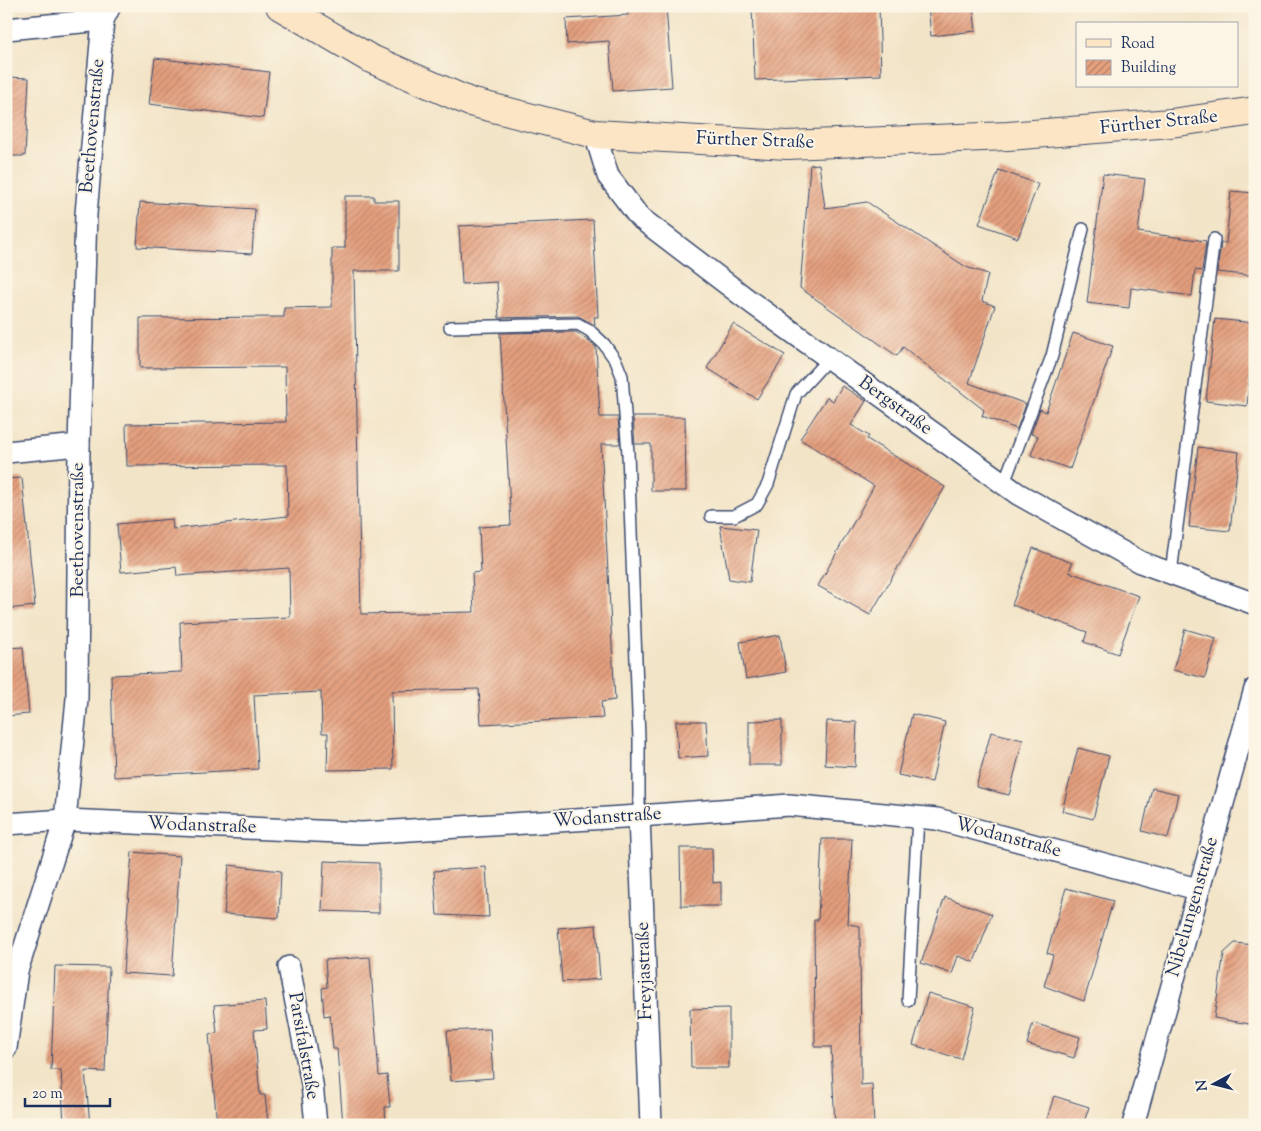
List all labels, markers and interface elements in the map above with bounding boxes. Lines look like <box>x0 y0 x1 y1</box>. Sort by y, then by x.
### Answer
legend <box>1076 22 1238 88</box>
text: Road <box>1121 34 1155 55</box>
street label: Beethovenstraße <box>74 57 112 194</box>
text: Building <box>1121 58 1176 79</box>
street label: Fürther Straße <box>1099 103 1219 143</box>
street label: Fürther Straße <box>695 125 815 157</box>
street label: Bergstraße <box>852 370 938 442</box>
street label: Beethovenstraße <box>65 462 92 598</box>
street label: Wodanstraße <box>552 801 662 835</box>
street label: Wodanstraße <box>147 811 257 841</box>
street label: Wodanstraße <box>952 811 1064 865</box>
street label: Nibelungenstraße <box>1160 834 1226 980</box>
street label: Freyjastraße <box>630 921 660 1021</box>
street label: Parsifalstraße <box>280 990 326 1102</box>
north arrow <box>1188 1058 1238 1108</box>
scale bar <box>25 1076 110 1108</box>
text: N <box>1192 1079 1214 1092</box>
text: 20 m <box>32 1084 63 1105</box>

